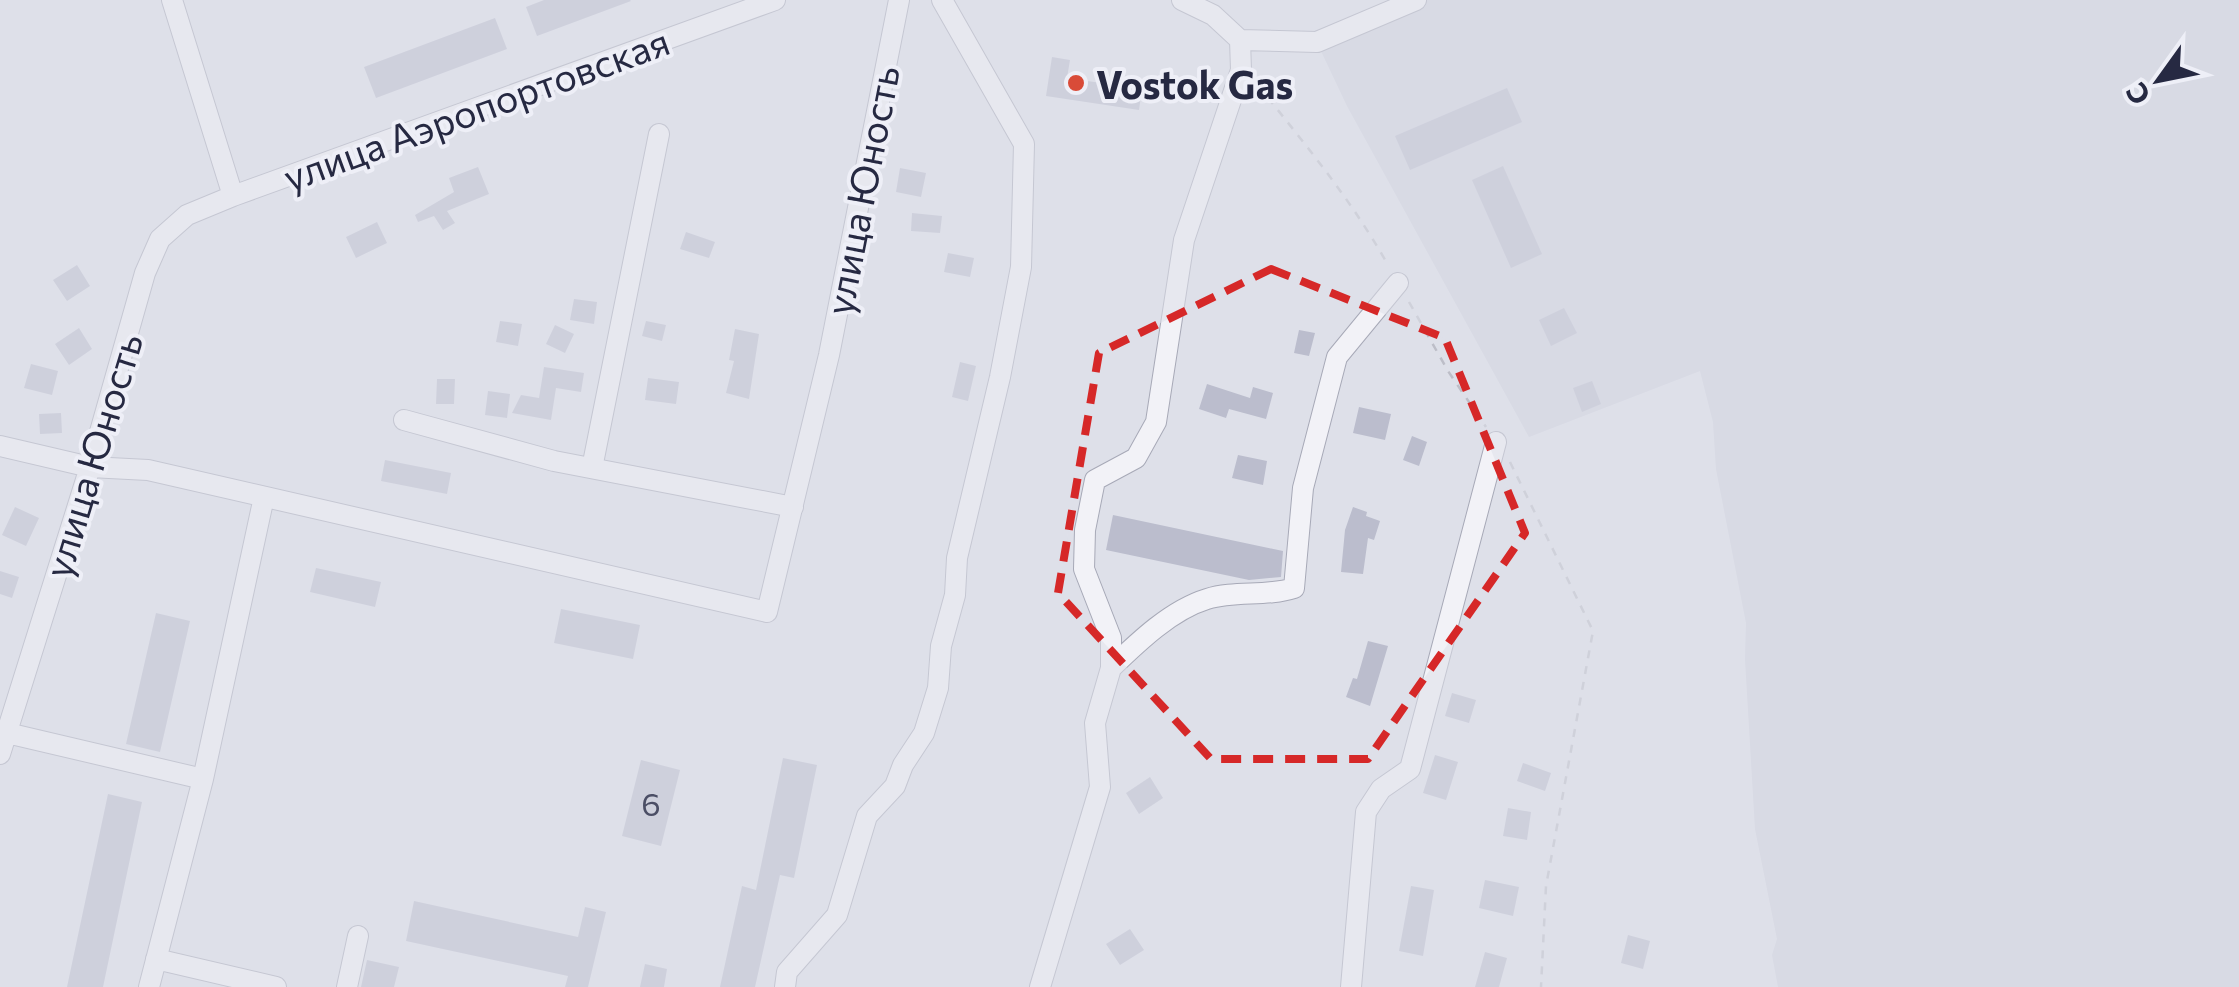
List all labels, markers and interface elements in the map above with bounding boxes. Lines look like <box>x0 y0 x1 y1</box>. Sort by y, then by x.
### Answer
street label: улица Аэропортовская <box>277 16 675 200</box>
north arrow <box>2109 30 2209 130</box>
place label: Vostok Gas <box>1096 60 1293 107</box>
street label: улица Юность <box>814 61 908 319</box>
marker: Vostok Gas <box>1065 72 1087 94</box>
text: С <box>2118 77 2157 111</box>
street label: улица Юность <box>33 327 151 583</box>
house number: 6 <box>641 783 661 823</box>

